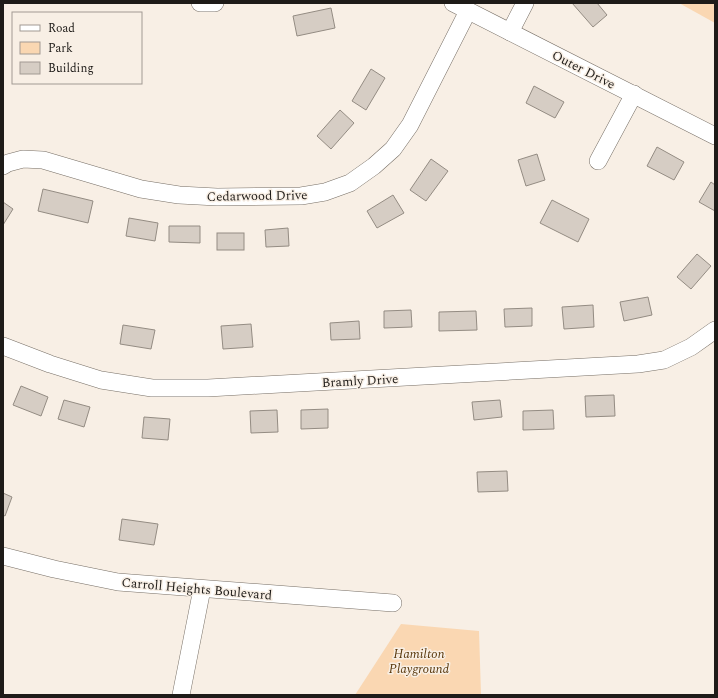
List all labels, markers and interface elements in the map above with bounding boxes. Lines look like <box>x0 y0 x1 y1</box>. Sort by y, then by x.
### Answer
legend <box>12 12 142 84</box>
text: Road <box>48 19 75 38</box>
text: Park <box>48 39 73 58</box>
street label: Outer Drive <box>548 45 619 94</box>
text: Building <box>48 59 94 78</box>
street label: Cedarwood Drive <box>206 185 308 207</box>
street label: Bramly Drive <box>321 369 399 393</box>
street label: Carroll Heights Boulevard <box>121 572 273 606</box>
park label: Hamilton Playground <box>389 644 449 679</box>

